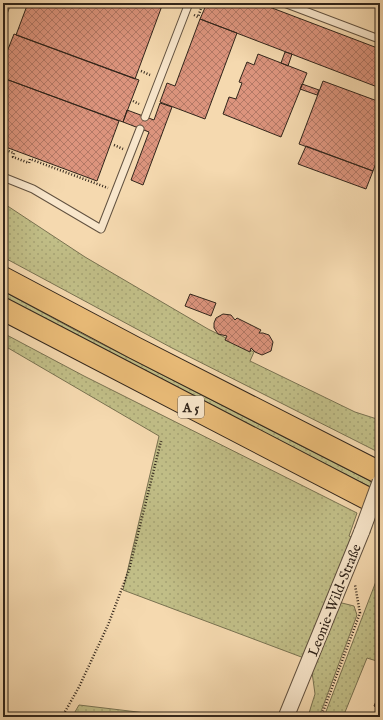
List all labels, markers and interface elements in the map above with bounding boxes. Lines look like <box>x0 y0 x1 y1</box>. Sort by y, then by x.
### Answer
road number: A 5 <box>178 396 204 418</box>
street label: Leonie-Wild-Straße <box>304 541 366 659</box>

